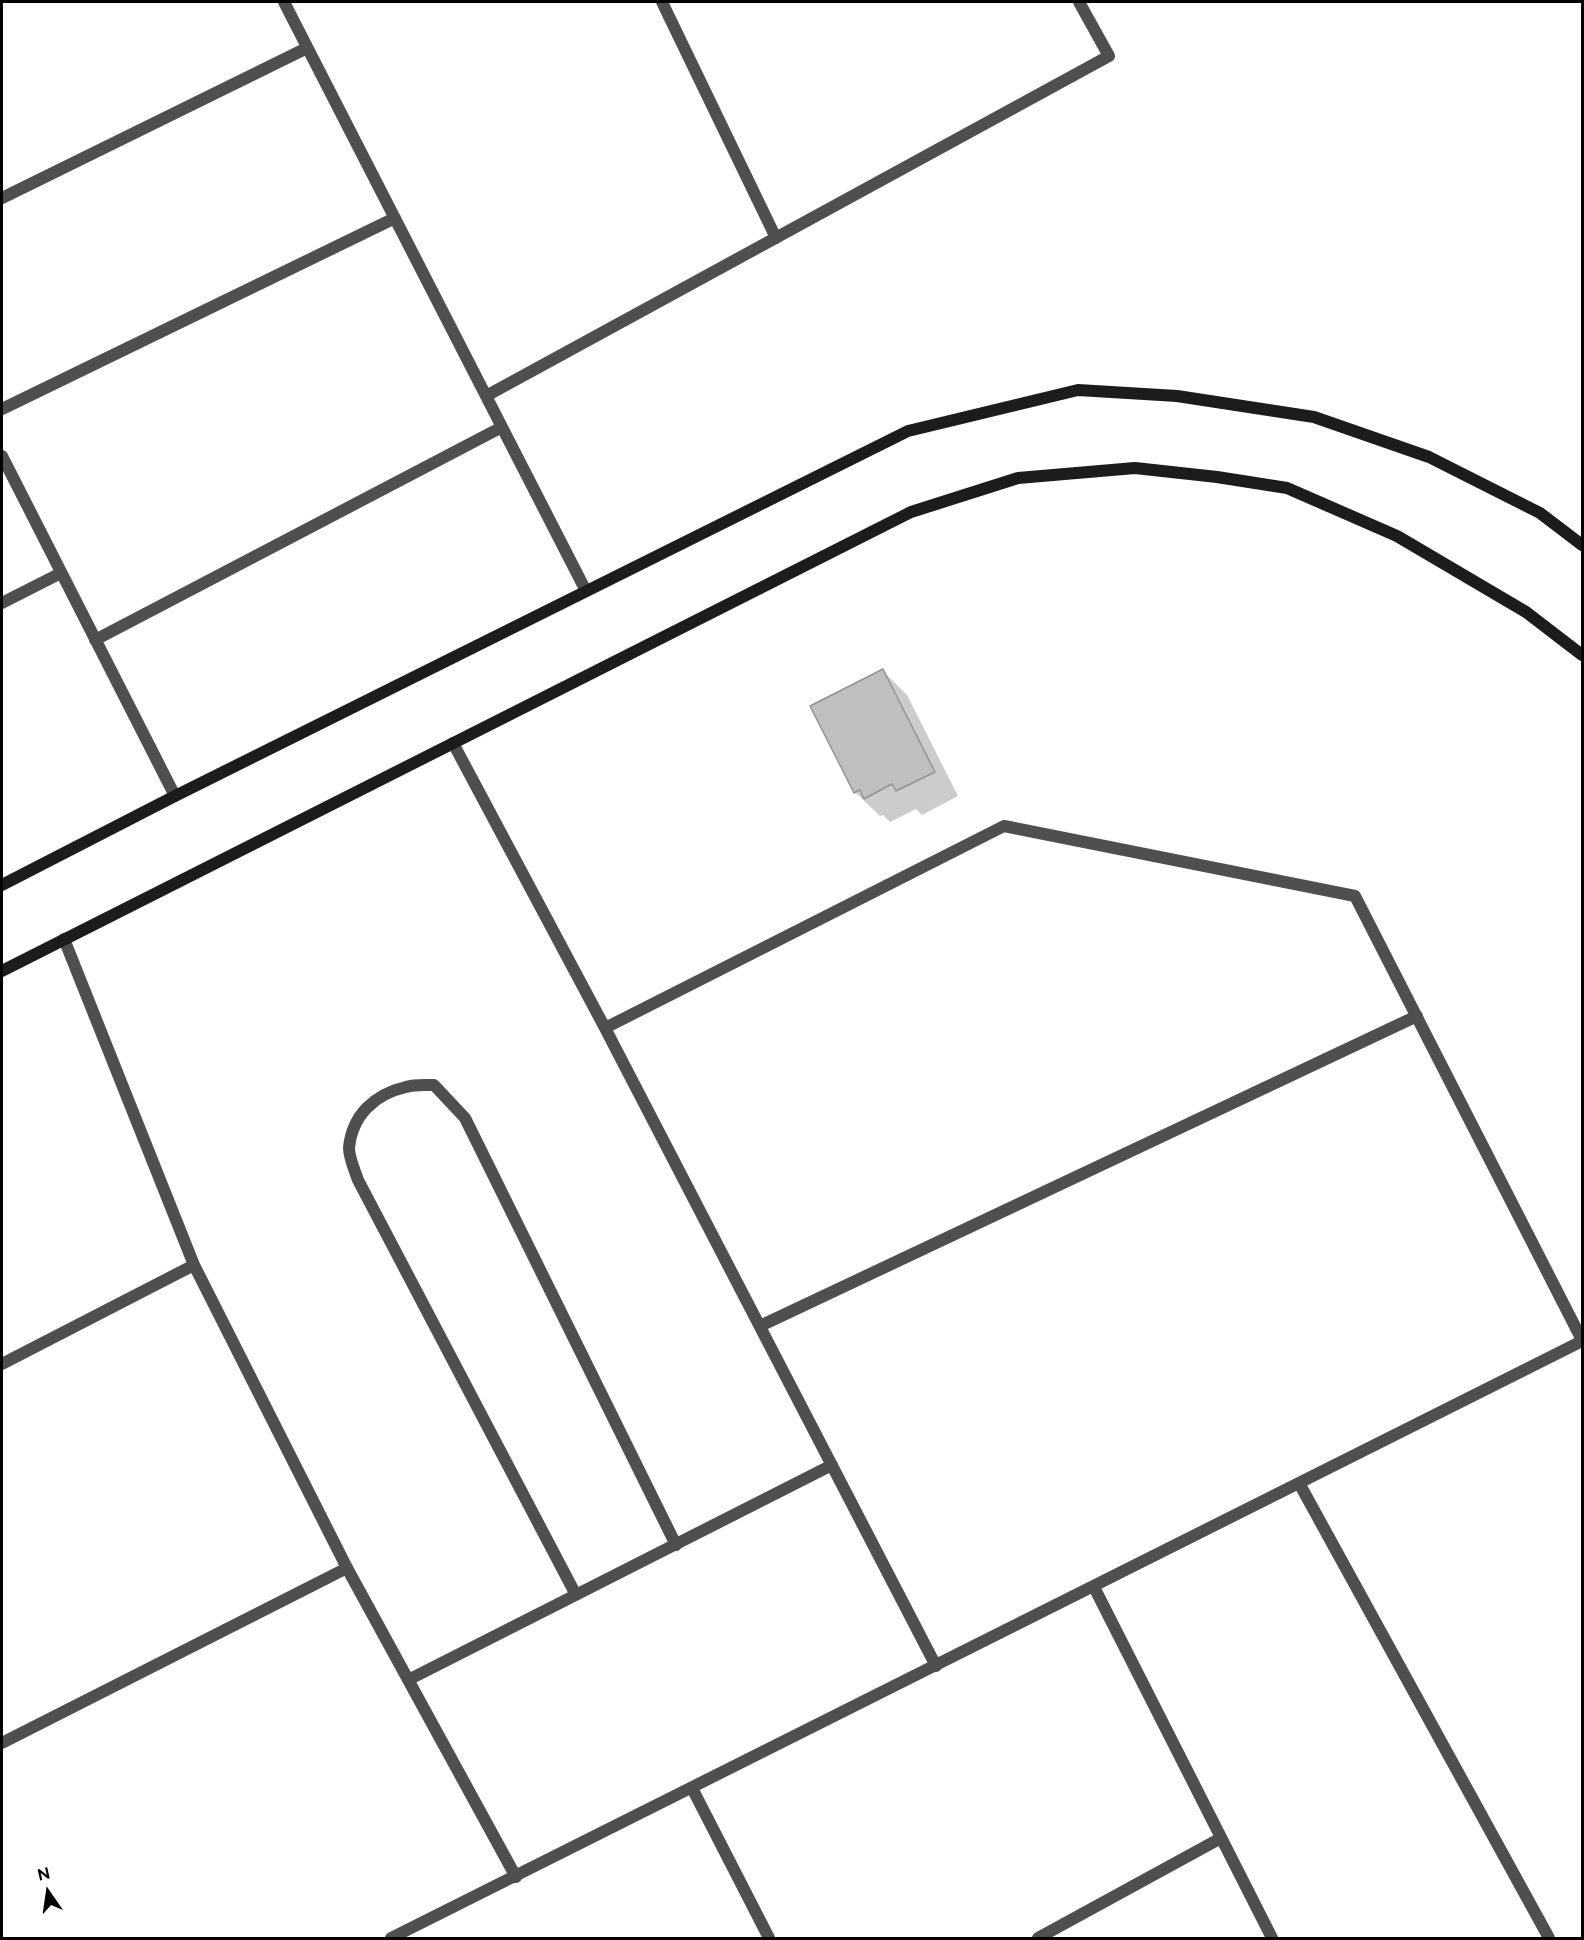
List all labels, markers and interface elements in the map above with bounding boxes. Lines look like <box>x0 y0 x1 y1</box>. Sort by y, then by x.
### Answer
north arrow <box>18 1862 78 1922</box>
text: N <box>36 1863 52 1885</box>

